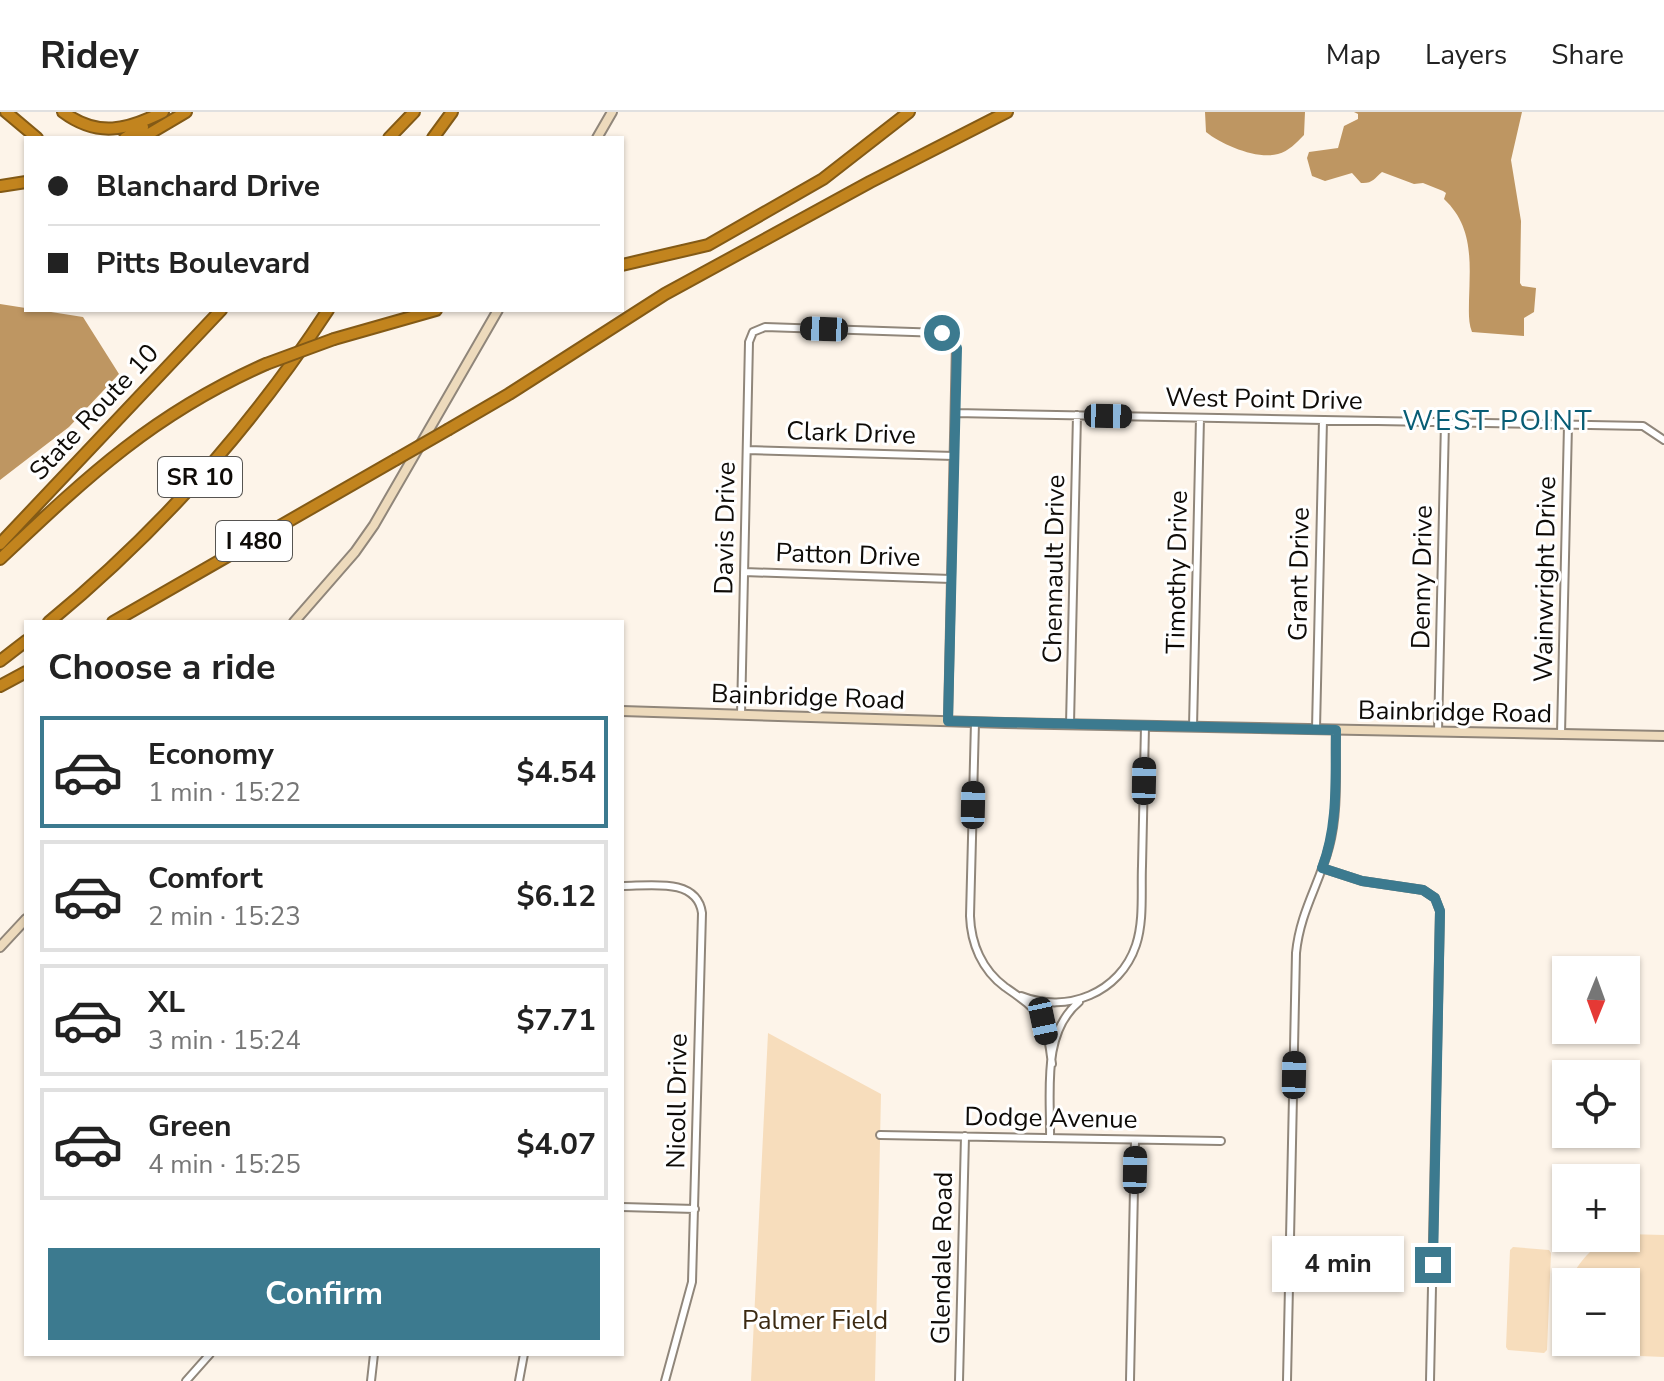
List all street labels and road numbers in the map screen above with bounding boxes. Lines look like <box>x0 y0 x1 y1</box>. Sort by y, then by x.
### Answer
street label: State Route 10 <box>21 336 167 488</box>
street label: West Point Drive <box>1165 380 1363 418</box>
street label: Clark Drive <box>786 413 916 453</box>
road number: SR 10 <box>158 457 242 497</box>
street label: Davis Drive <box>706 461 744 595</box>
street label: Chennault Drive <box>1035 474 1073 664</box>
street label: Wainwright Drive <box>1526 476 1564 682</box>
street label: Timothy Drive <box>1158 490 1196 654</box>
street label: Denny Drive <box>1403 505 1441 649</box>
street label: Grant Drive <box>1280 507 1318 641</box>
road number: I 480 <box>216 521 292 561</box>
street label: Patton Drive <box>775 535 921 575</box>
street label: Bainbridge Road <box>710 676 906 718</box>
street label: Bainbridge Road <box>1358 693 1552 731</box>
street label: Nicoll Drive <box>658 1033 696 1169</box>
street label: Dodge Avenue <box>964 1099 1138 1137</box>
street label: Glendale Road <box>923 1171 961 1345</box>

